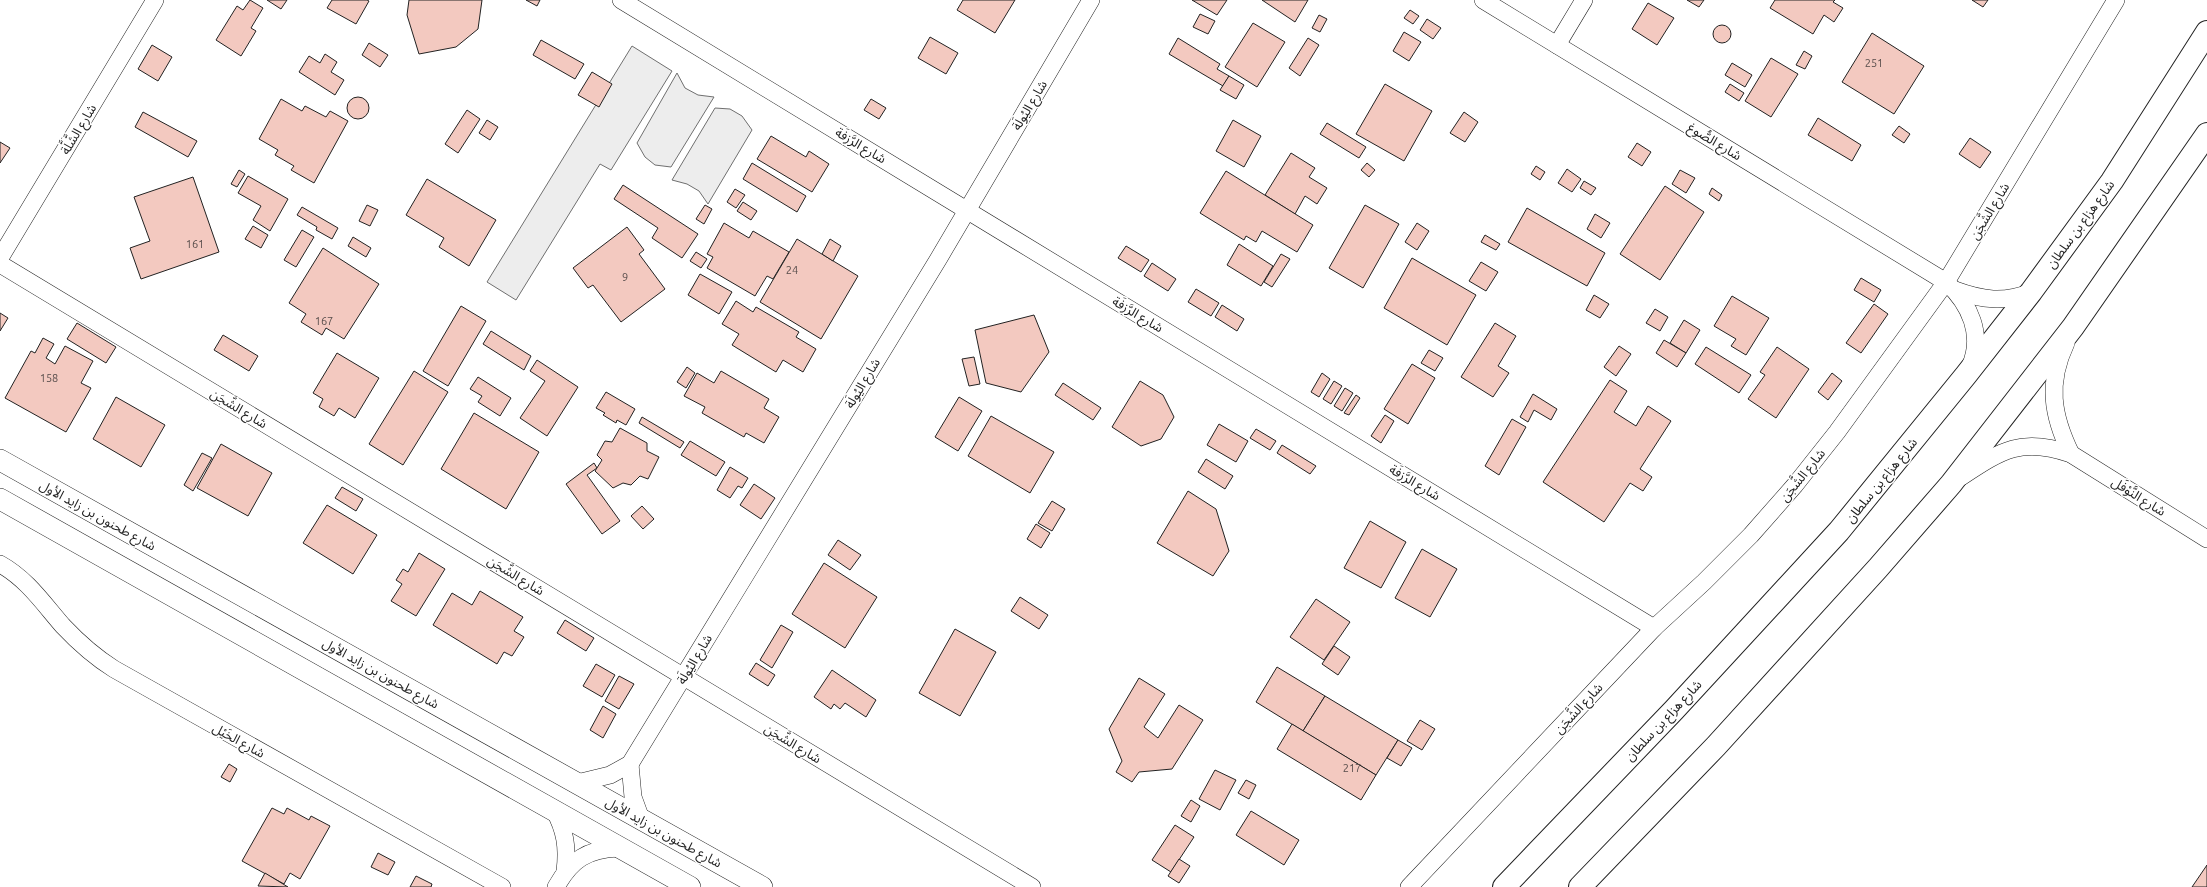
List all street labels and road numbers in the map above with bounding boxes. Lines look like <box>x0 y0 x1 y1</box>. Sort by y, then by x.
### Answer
street label: شارع اليُولَة <box>1008 77 1053 134</box>
street label: شارع الشَّلَّة <box>54 99 102 159</box>
street label: شارع الصُّوغ <box>1684 119 1744 166</box>
street label: شارع الرَّزفَة <box>831 123 889 169</box>
street label: شارع هزاع بن سلطان <box>2043 177 2120 273</box>
street label: شارع الشَّجَن <box>1964 179 2015 244</box>
street label: شارع الرَّزفَة <box>1108 292 1166 338</box>
street label: شارع اليُولَة <box>841 355 886 412</box>
street label: شارع الشَّجَن <box>206 383 271 434</box>
street label: شارع هزاع بن سلطان <box>1842 435 1923 528</box>
street label: شارع الشَّجَن <box>1774 444 1831 507</box>
street label: شارع الرَّزفَة <box>1385 460 1443 506</box>
street label: شارع النَّوْفَل <box>2107 473 2169 521</box>
street label: شارع طحنون بن زايد الأول <box>36 477 159 556</box>
street label: شارع الشَّجَن <box>483 550 548 601</box>
street label: شارع اليُولَة <box>673 631 718 688</box>
street label: شارع طحنون بن زايد الأول <box>319 635 442 714</box>
street label: شارع هزاع بن سلطان <box>1622 677 1707 766</box>
street label: شارع الشَّجَن <box>1549 678 1608 739</box>
street label: شارع الشَّجَن <box>760 718 825 769</box>
street label: شارع الخَيْل <box>209 720 268 764</box>
street label: شارع طحنون بن زايد الأول <box>602 794 725 873</box>

